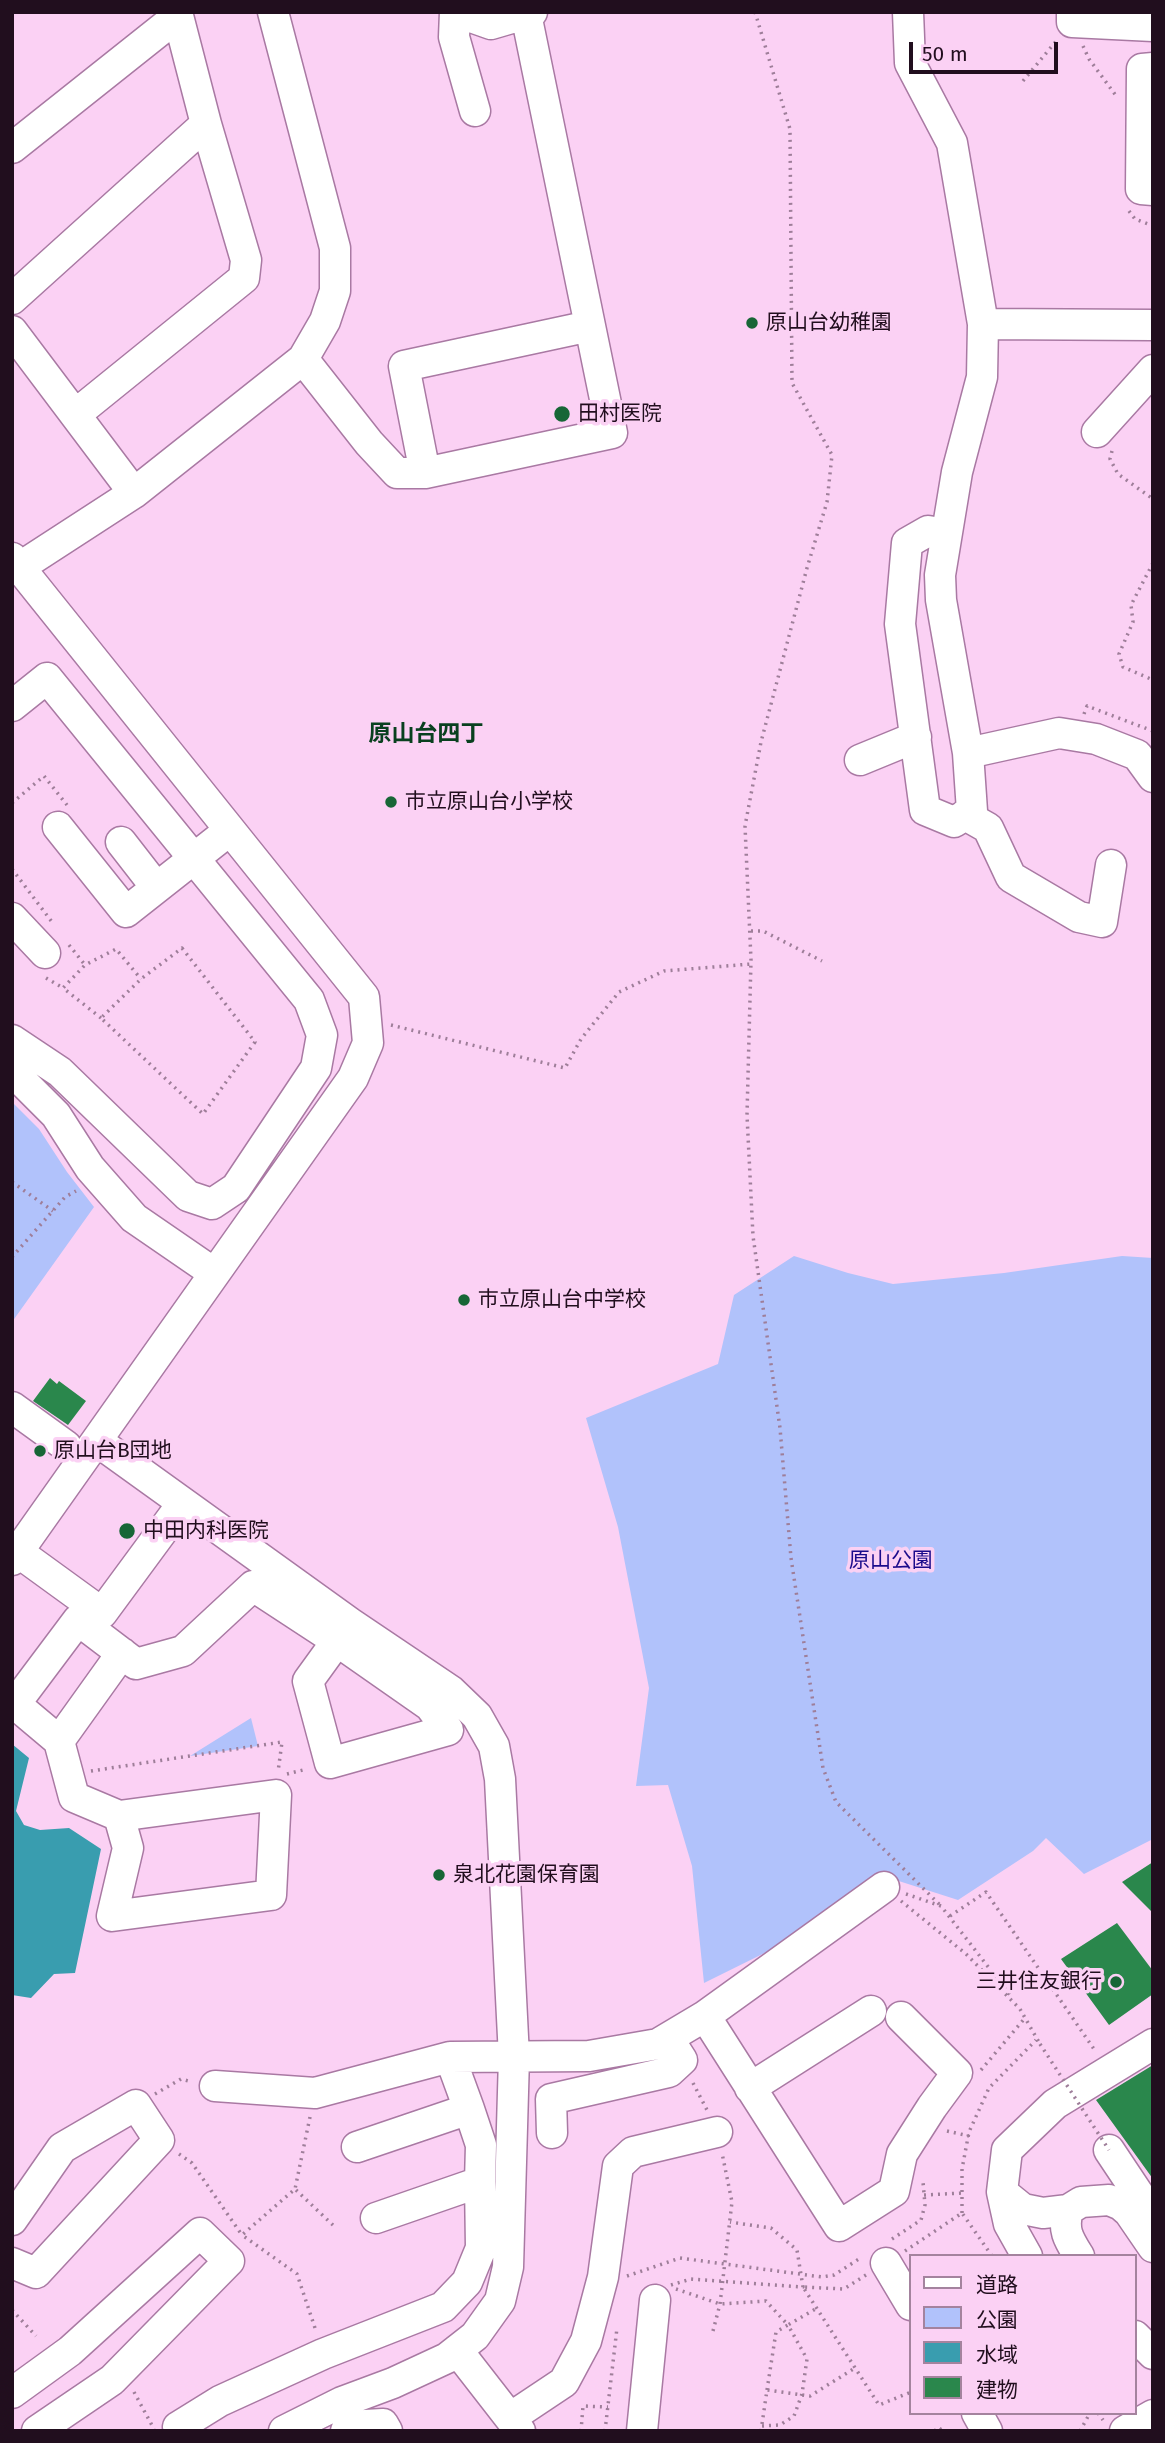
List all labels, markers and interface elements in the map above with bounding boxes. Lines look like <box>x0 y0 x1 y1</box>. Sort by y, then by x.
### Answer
scale bar <box>913 28 1062 72</box>
text: 50 m <box>922 41 968 67</box>
place label: 原山台幼稚園 <box>766 310 892 336</box>
marker: 原山台幼稚園 <box>744 315 760 331</box>
place label: 田村医院 <box>578 401 662 427</box>
marker: 田村医院 <box>552 404 572 424</box>
district label: 原山台四丁 <box>369 721 483 749</box>
place label: 市立原山台小学校 <box>405 789 573 815</box>
marker: 市立原山台小学校 <box>383 794 399 810</box>
place label: 市立原山台中学校 <box>478 1287 646 1313</box>
marker: 市立原山台中学校 <box>456 1292 472 1308</box>
place label: 原山台B団地 <box>54 1438 172 1464</box>
marker: 原山台B団地 <box>32 1443 48 1459</box>
place label: 中田内科医院 <box>143 1518 269 1544</box>
marker: 中田内科医院 <box>117 1521 137 1541</box>
park label: 原山公園 <box>849 1548 933 1574</box>
place label: 泉北花園保育園 <box>453 1862 600 1888</box>
marker: 泉北花園保育園 <box>431 1867 447 1883</box>
place label: 三井住友銀行 <box>976 1969 1102 1995</box>
marker: 三井住友銀行 <box>1108 1974 1124 1990</box>
legend <box>909 2254 1137 2415</box>
text: 道路 <box>976 2272 1018 2298</box>
text: 公園 <box>976 2307 1018 2333</box>
text: 水域 <box>976 2342 1018 2368</box>
text: 建物 <box>976 2377 1018 2403</box>

